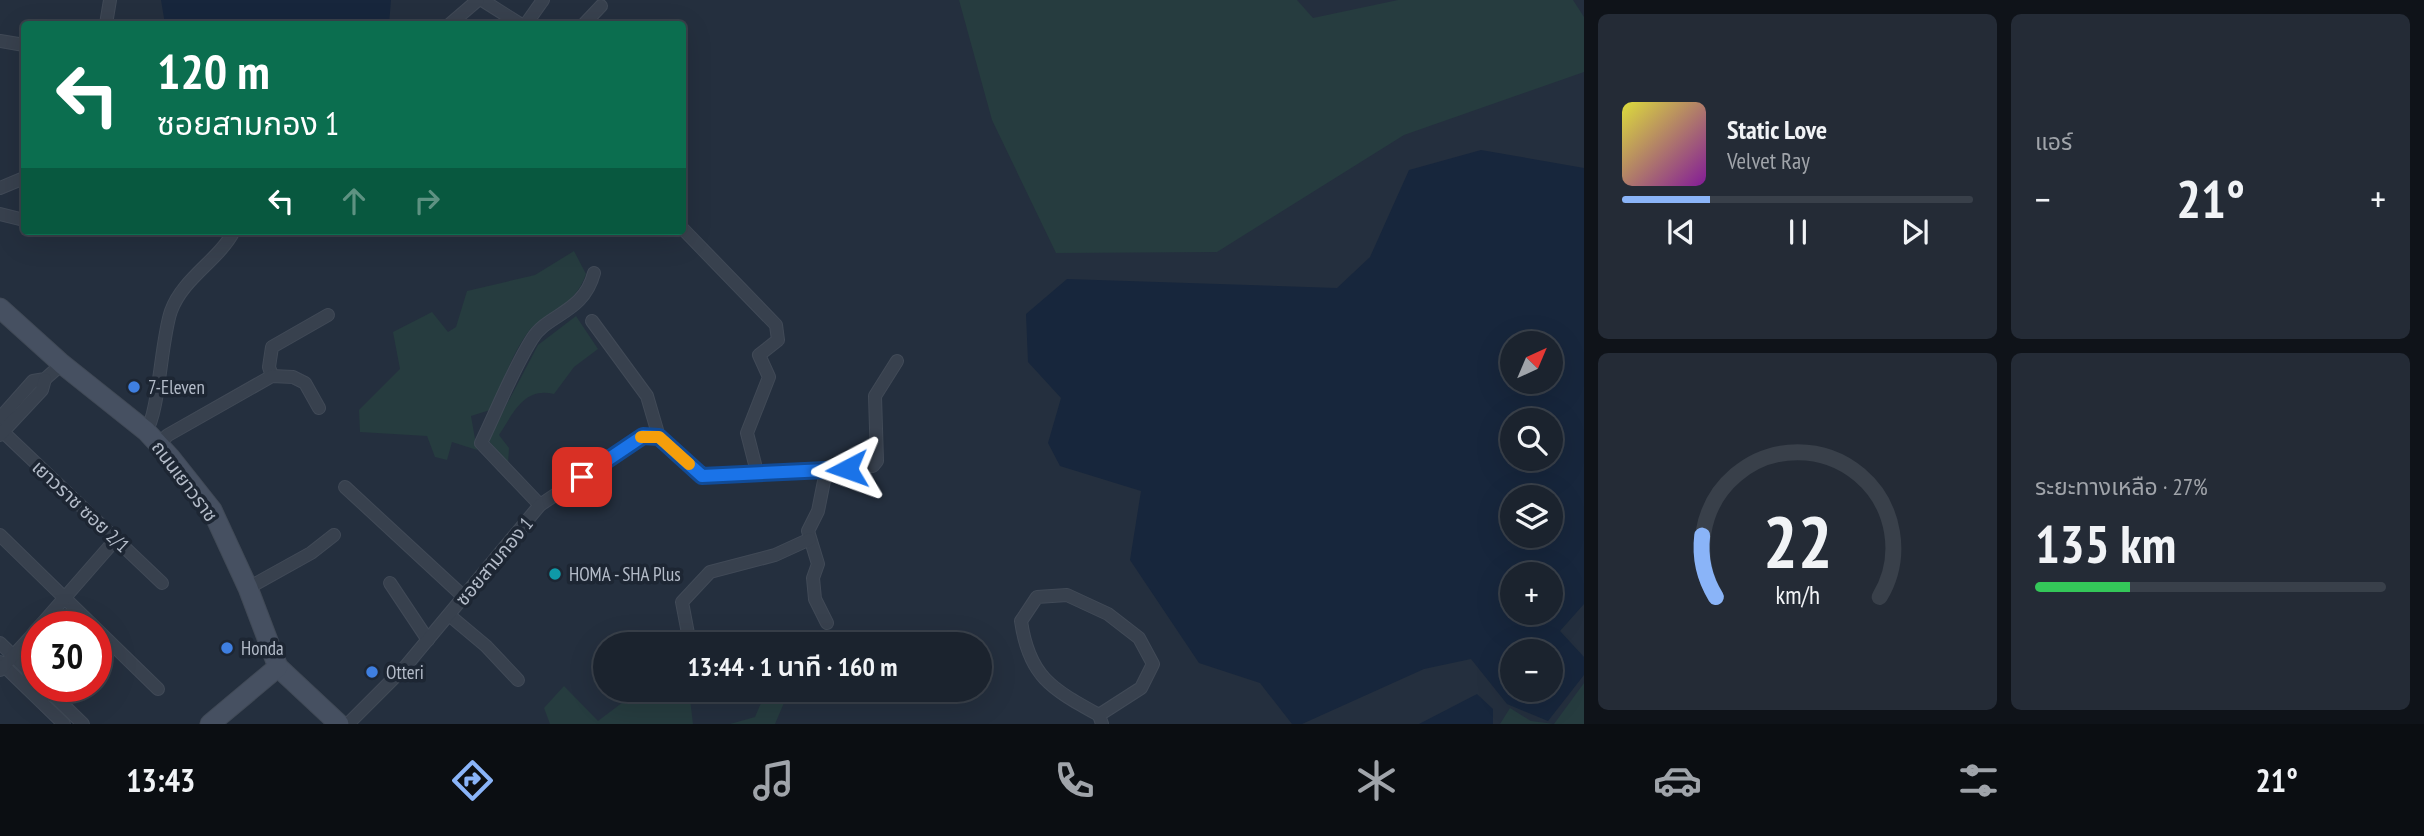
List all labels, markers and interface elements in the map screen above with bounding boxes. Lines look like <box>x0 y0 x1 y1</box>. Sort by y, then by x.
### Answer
text: 120 m <box>157 39 270 103</box>
icon: left <box>42 49 133 140</box>
text: ซอยสามกอง 1 <box>157 102 339 144</box>
text: Static Love <box>1727 113 1827 146</box>
text: แอร์ <box>2035 127 2072 156</box>
text: Velvet Ray <box>1727 146 1810 175</box>
text: 21° <box>2176 165 2245 232</box>
text: − <box>2035 174 2051 223</box>
text: + <box>2370 174 2386 223</box>
icon: left <box>262 182 300 220</box>
icon: ahead <box>335 182 373 220</box>
icon: right <box>408 182 446 220</box>
icon: previous <box>1662 213 1700 251</box>
icon: pause <box>1779 213 1817 251</box>
icon: next <box>1896 213 1934 251</box>
north arrow <box>1500 331 1563 394</box>
map controls <box>1500 331 1563 702</box>
place label: 7-Eleven <box>148 375 205 399</box>
marker: 7-Eleven <box>126 379 142 395</box>
button: search <box>1500 408 1563 471</box>
position arrow <box>810 432 884 506</box>
street label: ถนนเยาวราช <box>147 436 223 526</box>
pin <box>552 447 612 507</box>
street label: เยาวราช ซอย 2/1 <box>27 455 135 557</box>
icon: arrive <box>563 458 601 496</box>
text: ระยะทางเหลือ · 27% <box>2035 472 2208 501</box>
button: layers <box>1500 485 1563 548</box>
text: 22 <box>1763 494 1832 588</box>
text: 135 km <box>2035 510 2176 577</box>
street label: ซอยสามกอง 1 <box>450 512 538 610</box>
place label: HOMA - SHA Plus <box>569 562 681 586</box>
button: + <box>1500 562 1563 625</box>
marker: HOMA - SHA Plus <box>547 566 563 582</box>
text: km/h <box>1775 579 1820 611</box>
speed limit sign: 30 <box>21 611 112 702</box>
place label: Honda <box>241 636 284 660</box>
button: − <box>1500 639 1563 702</box>
marker: Honda <box>219 640 235 656</box>
text: 13:44 · 1 นาที · 160 m <box>687 650 898 683</box>
place label: Otteri <box>386 660 424 684</box>
marker: Otteri <box>364 664 380 680</box>
icon: directions <box>448 756 497 805</box>
icon: music <box>749 756 798 805</box>
icon: phone <box>1050 756 1099 805</box>
icon: climate <box>1352 756 1401 805</box>
icon: car <box>1653 756 1702 805</box>
icon: filters <box>1954 756 2003 805</box>
text: 13:43 <box>126 759 195 801</box>
text: 21° <box>2256 759 2298 801</box>

